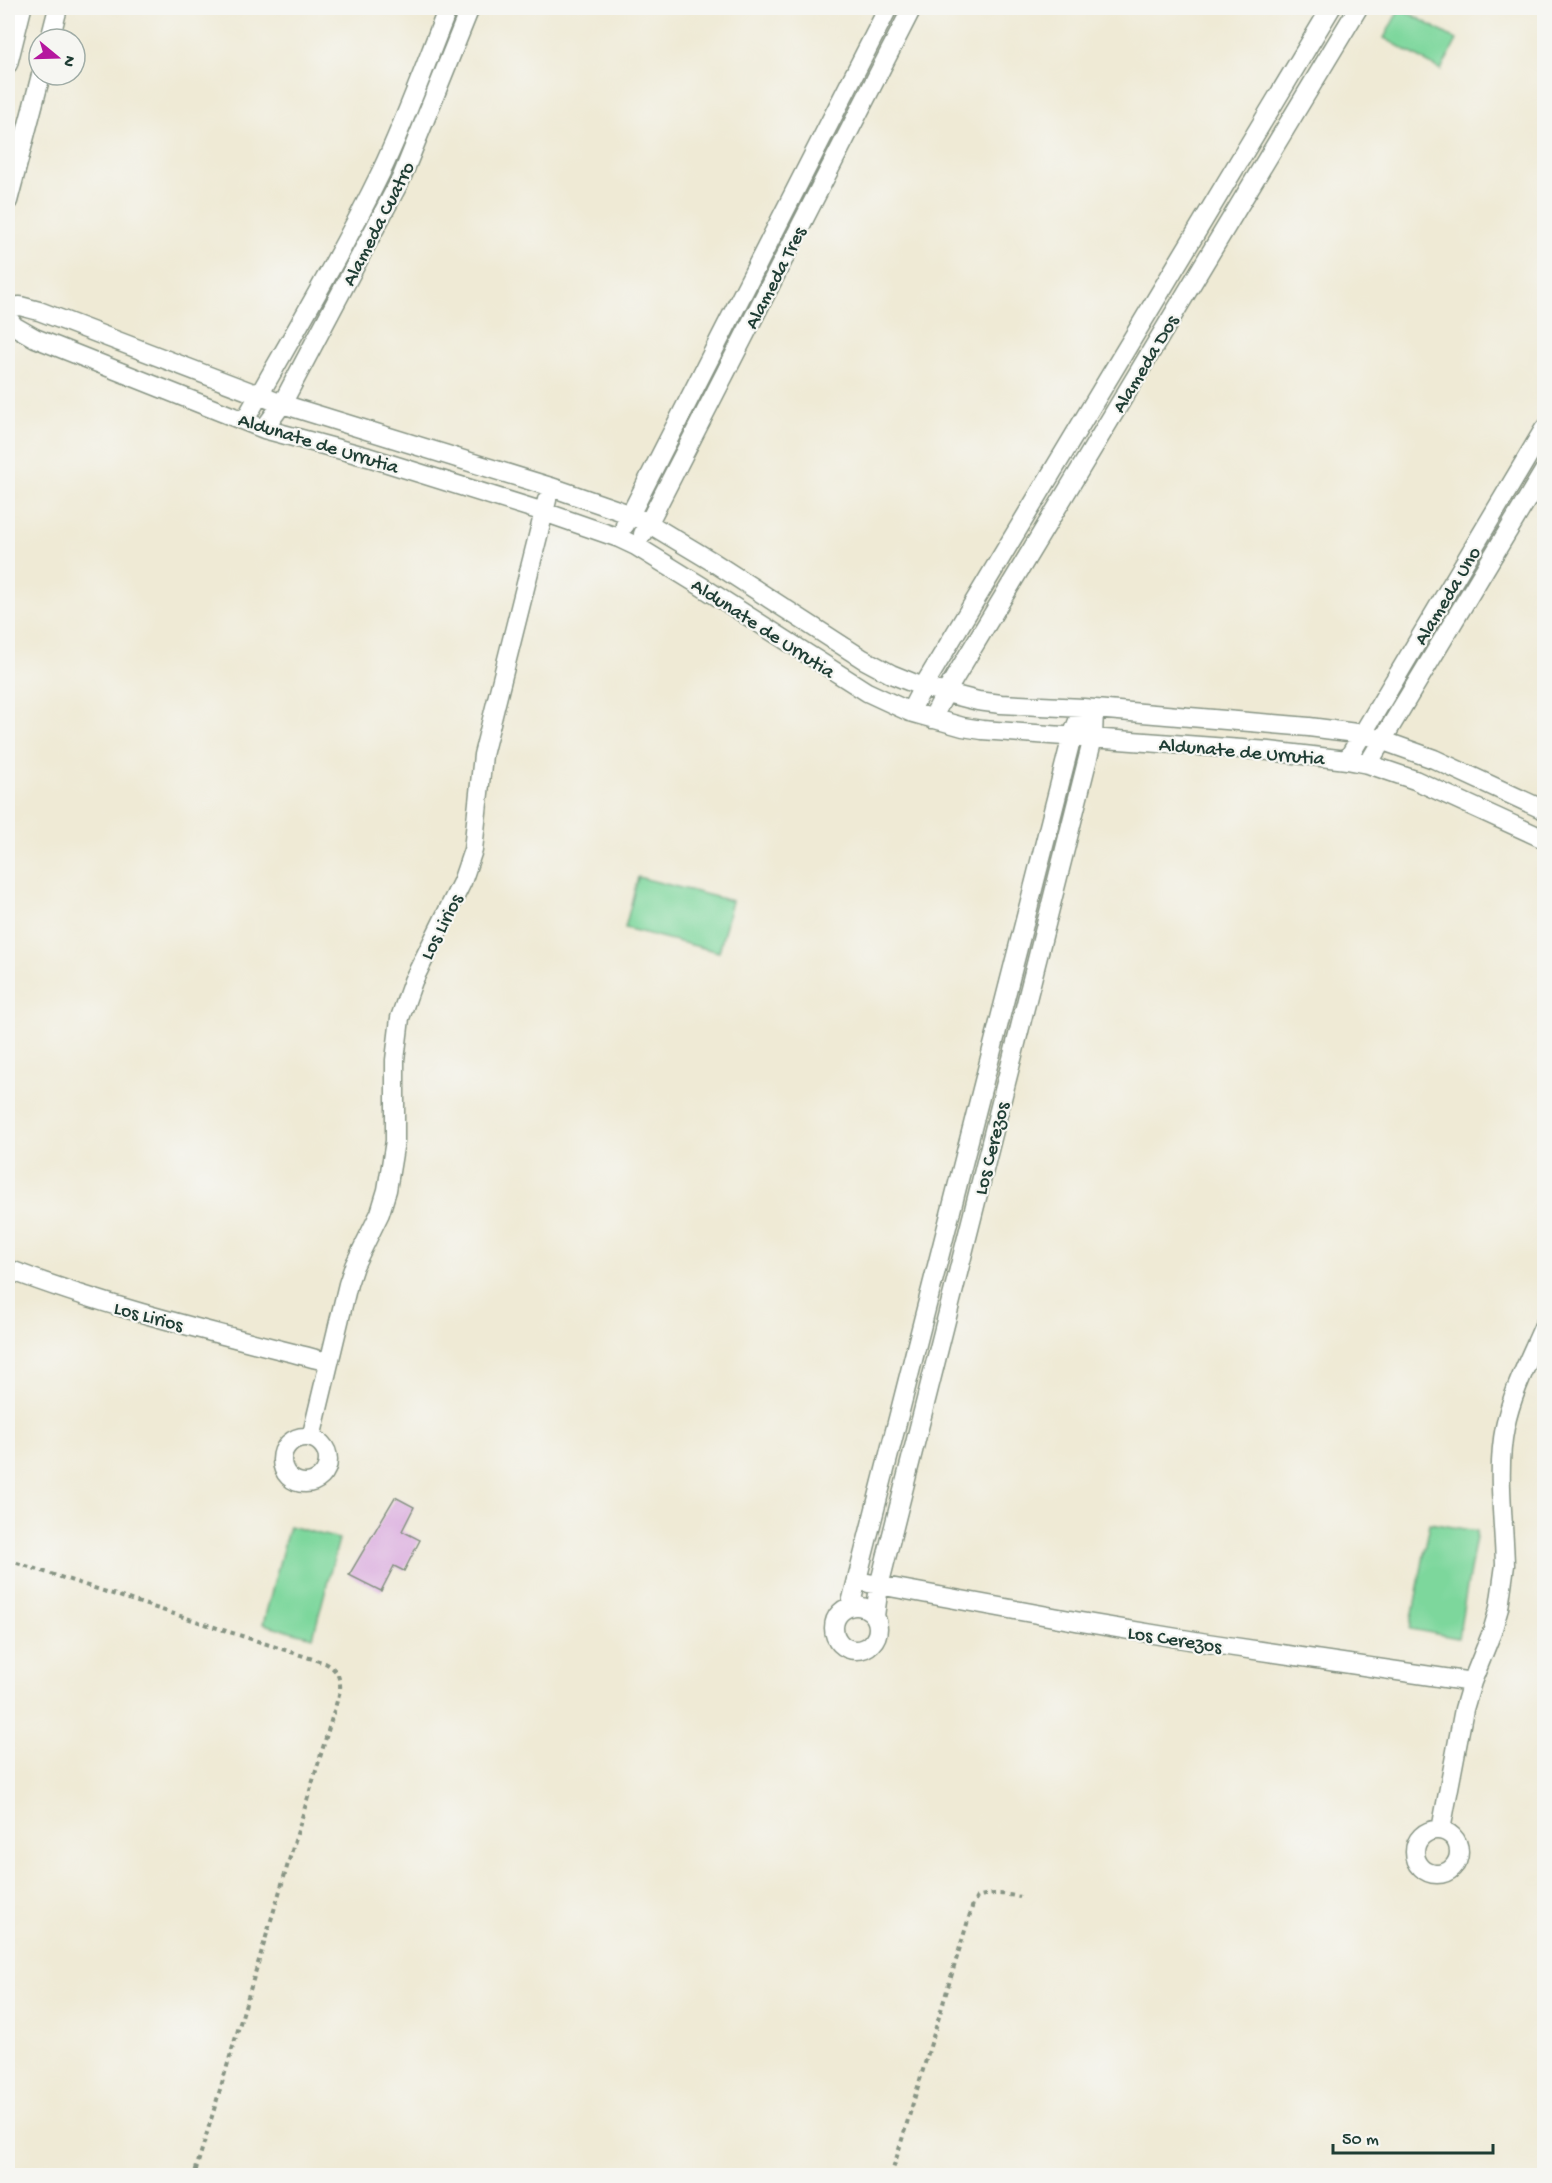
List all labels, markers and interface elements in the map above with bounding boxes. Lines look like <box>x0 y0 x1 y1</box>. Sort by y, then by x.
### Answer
north arrow <box>27 27 87 87</box>
text: N <box>57 53 79 69</box>
street label: Alameda Cuatro <box>339 159 421 291</box>
street label: Alameda Tres <box>741 223 813 334</box>
street label: Alameda Dos <box>1109 311 1186 418</box>
street label: Aldunate de Urrutia <box>235 410 402 481</box>
street label: Alameda Uno <box>1411 543 1487 650</box>
street label: Aldunate de Urrutia <box>686 575 839 685</box>
street label: Aldunate de Urrutia <box>1158 735 1327 772</box>
street label: Los Lirios <box>417 890 470 964</box>
street label: Los Cerezos <box>971 1099 1016 1198</box>
street label: Los Lirios <box>111 1298 186 1339</box>
street label: Los Cerezos <box>1126 1623 1224 1660</box>
scale bar <box>1333 2117 1494 2155</box>
text: 50 m <box>1342 2130 1379 2151</box>

